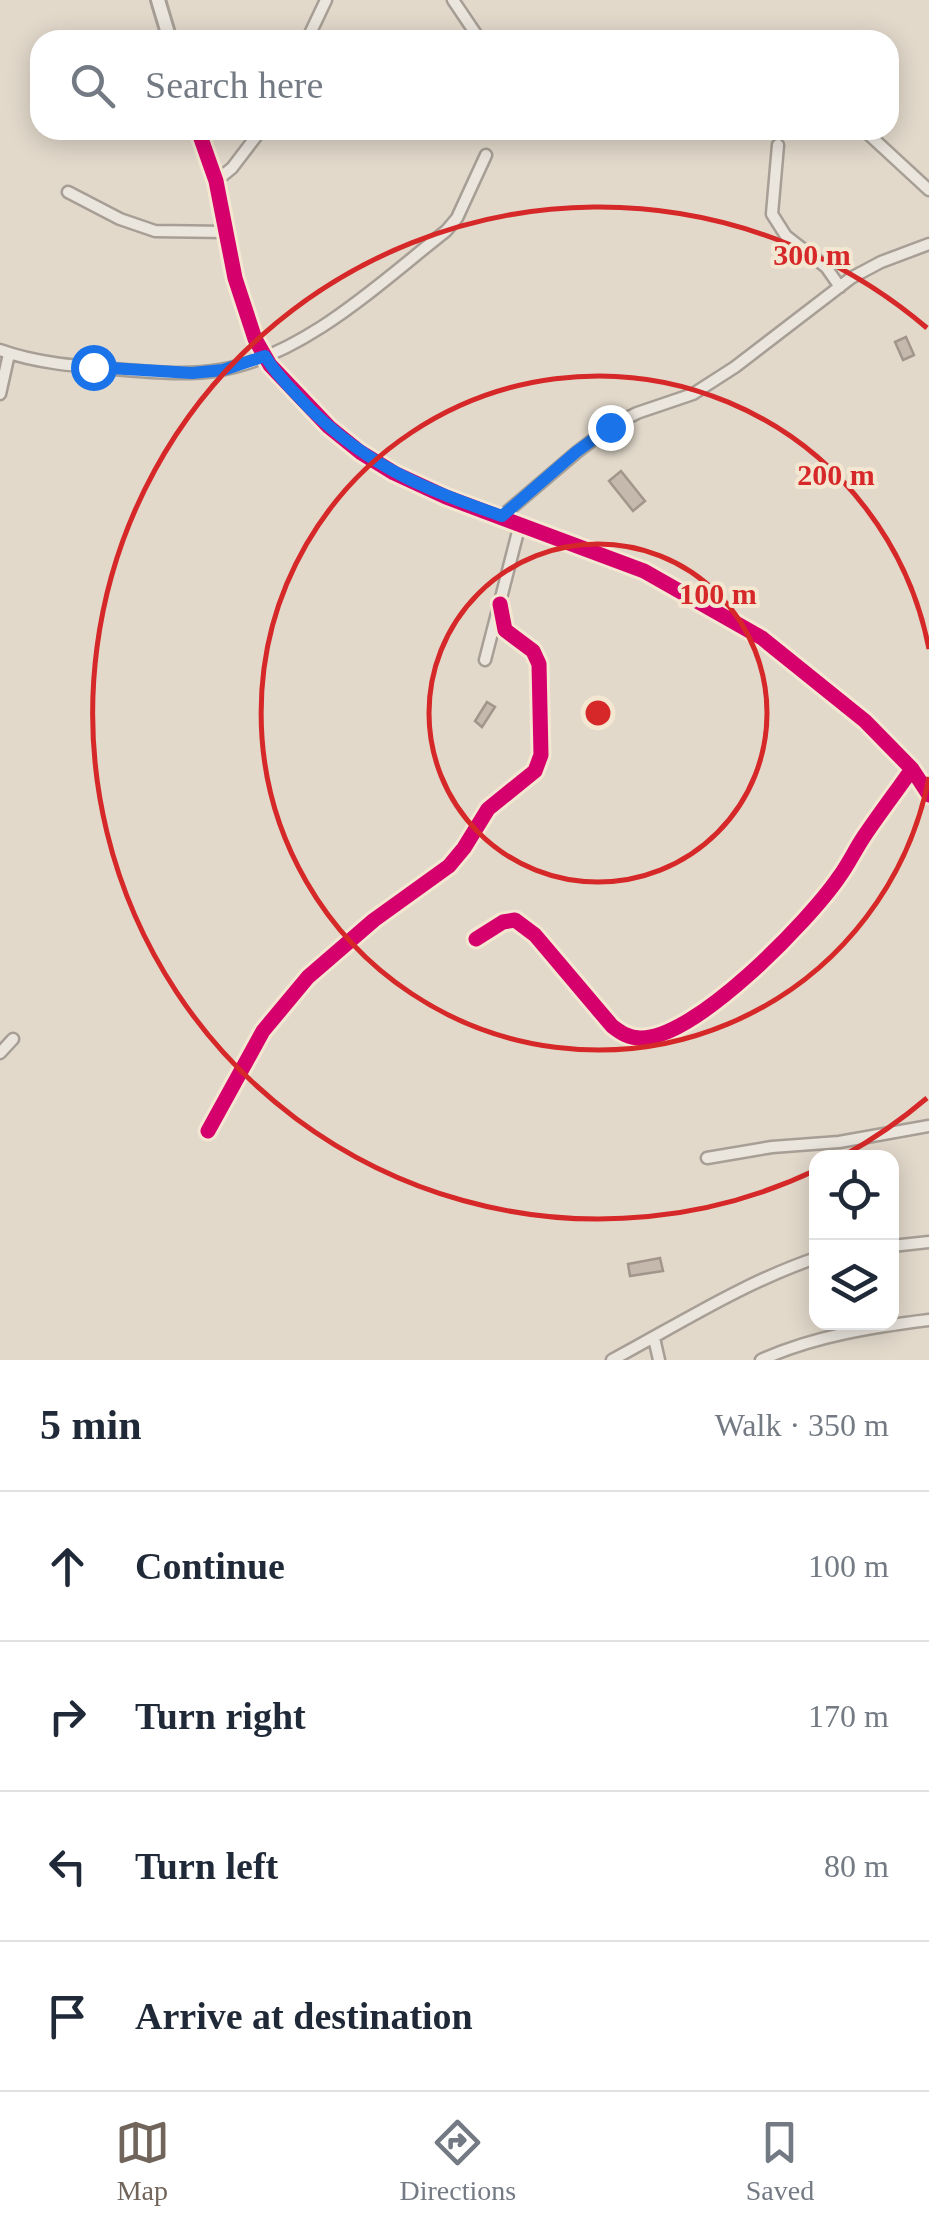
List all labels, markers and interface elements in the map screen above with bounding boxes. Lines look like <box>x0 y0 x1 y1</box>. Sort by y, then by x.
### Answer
search box <box>30 30 899 140</box>
icon: search <box>65 58 120 113</box>
text: Search here <box>145 64 323 106</box>
text: 300 m <box>773 238 851 271</box>
route start <box>71 345 117 391</box>
route end <box>588 405 634 451</box>
text: 200 m <box>797 458 875 491</box>
text: 100 m <box>679 577 757 610</box>
centre of rings <box>580 695 616 731</box>
map controls <box>809 1150 899 1330</box>
button: locate <box>809 1150 899 1240</box>
button: layers <box>809 1240 899 1330</box>
text: 5 min <box>40 1402 142 1448</box>
text: Walk · 350 m <box>715 1407 889 1443</box>
icon: ahead <box>40 1539 95 1594</box>
text: Continue <box>135 1545 285 1587</box>
text: 100 m <box>808 1548 889 1584</box>
icon: right <box>40 1689 95 1744</box>
text: Turn right <box>135 1695 306 1737</box>
text: 170 m <box>808 1698 889 1734</box>
icon: left <box>40 1839 95 1894</box>
text: Turn left <box>135 1845 278 1887</box>
text: 80 m <box>824 1848 889 1884</box>
icon: arrive <box>40 1989 95 2044</box>
text: Arrive at destination <box>135 1995 473 2037</box>
tab: Map <box>115 2115 170 2207</box>
tab: Directions <box>399 2115 516 2207</box>
tab: Saved <box>746 2115 814 2207</box>

